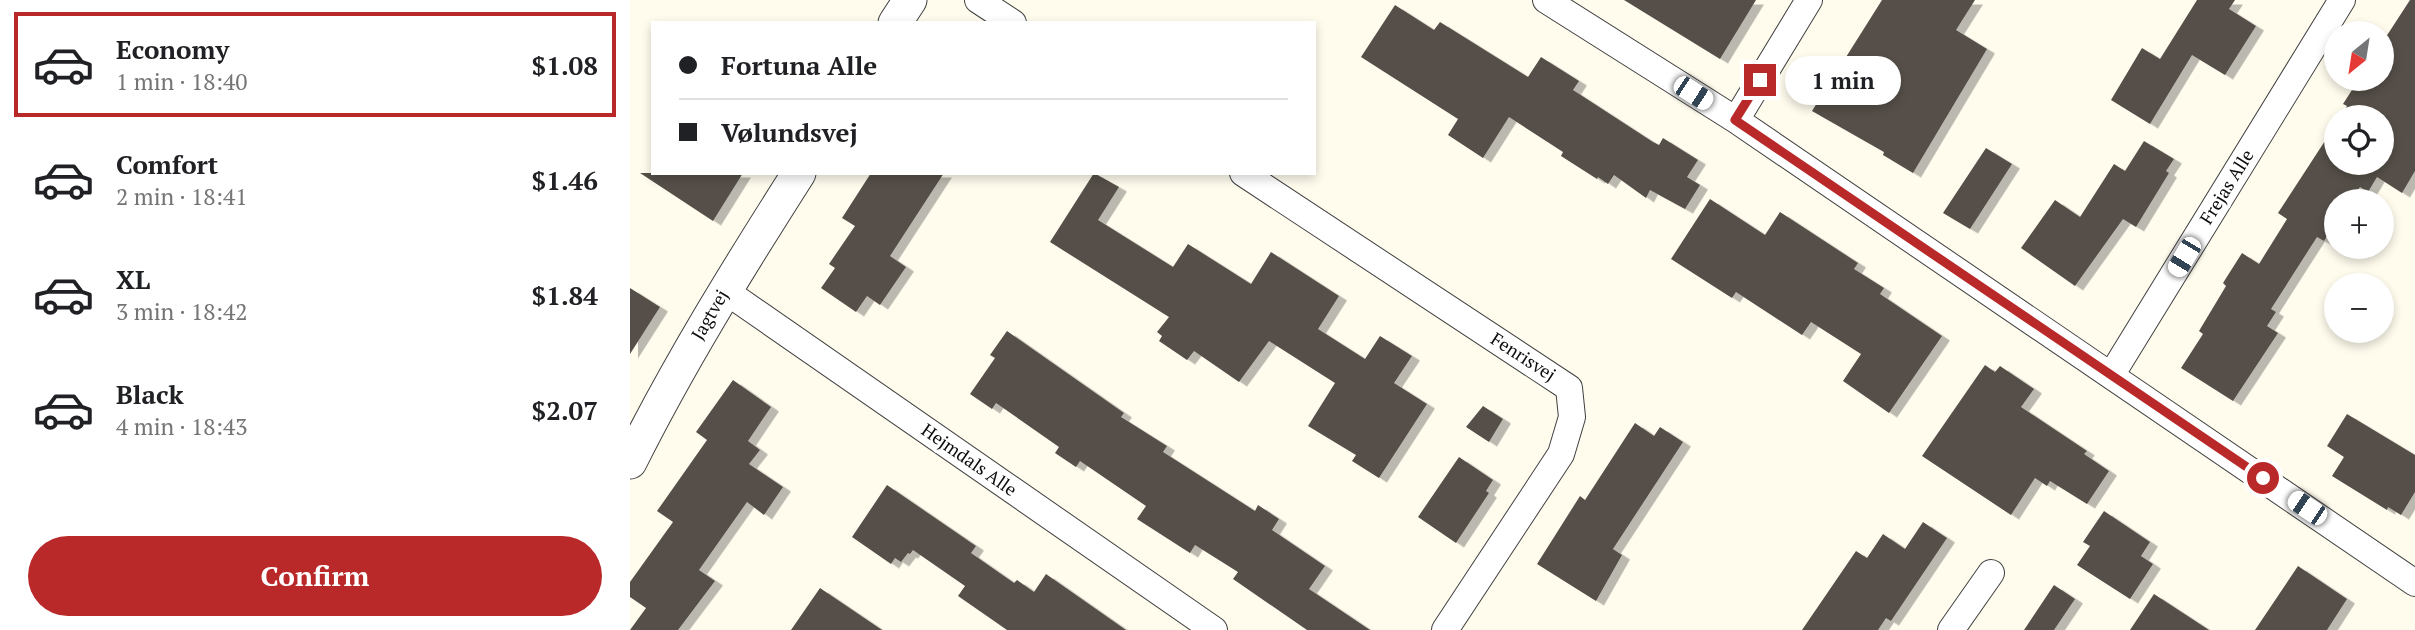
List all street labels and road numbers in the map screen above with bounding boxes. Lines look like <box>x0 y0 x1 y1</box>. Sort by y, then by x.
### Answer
street label: Frejas Alle <box>2194 144 2259 228</box>
street label: Jagtvej <box>685 285 733 344</box>
street label: Fenrisvej <box>1487 326 1561 386</box>
street label: Hejmdals Alle <box>917 417 1022 501</box>

